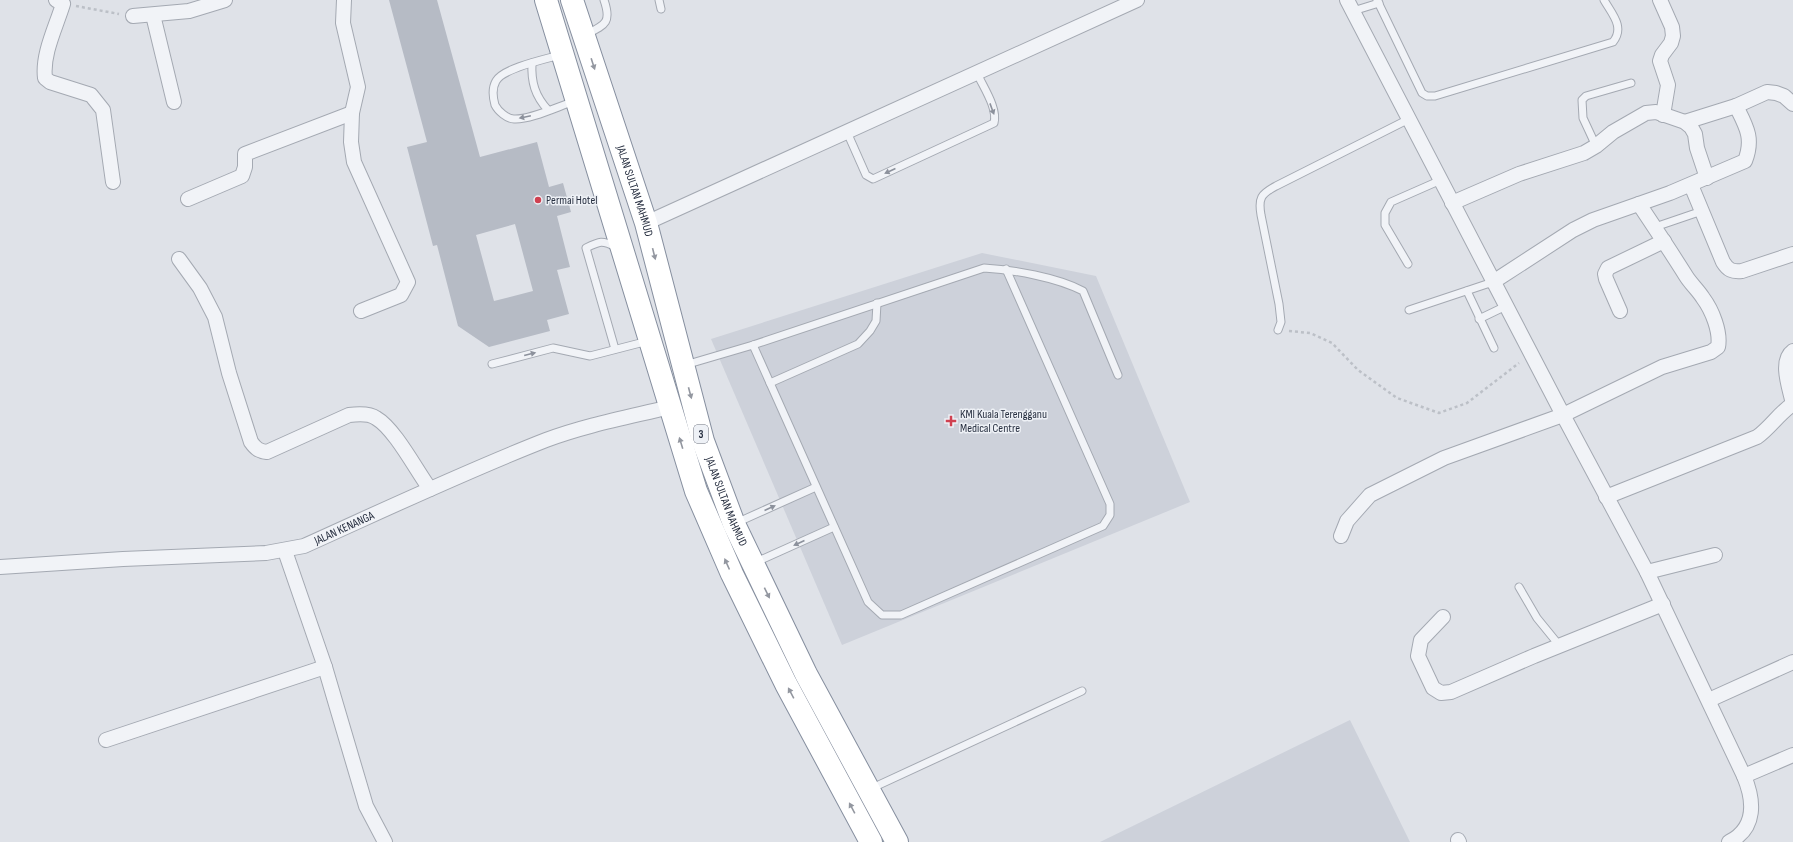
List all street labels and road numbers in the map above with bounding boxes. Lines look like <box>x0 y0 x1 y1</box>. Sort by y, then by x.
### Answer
street label: JALAN SULTAN MAHMUD <box>612 142 656 238</box>
road number: 3 <box>694 425 708 443</box>
street label: JALAN SULTAN MAHMUD <box>701 454 751 549</box>
street label: JALAN KENANGA <box>311 508 377 549</box>

